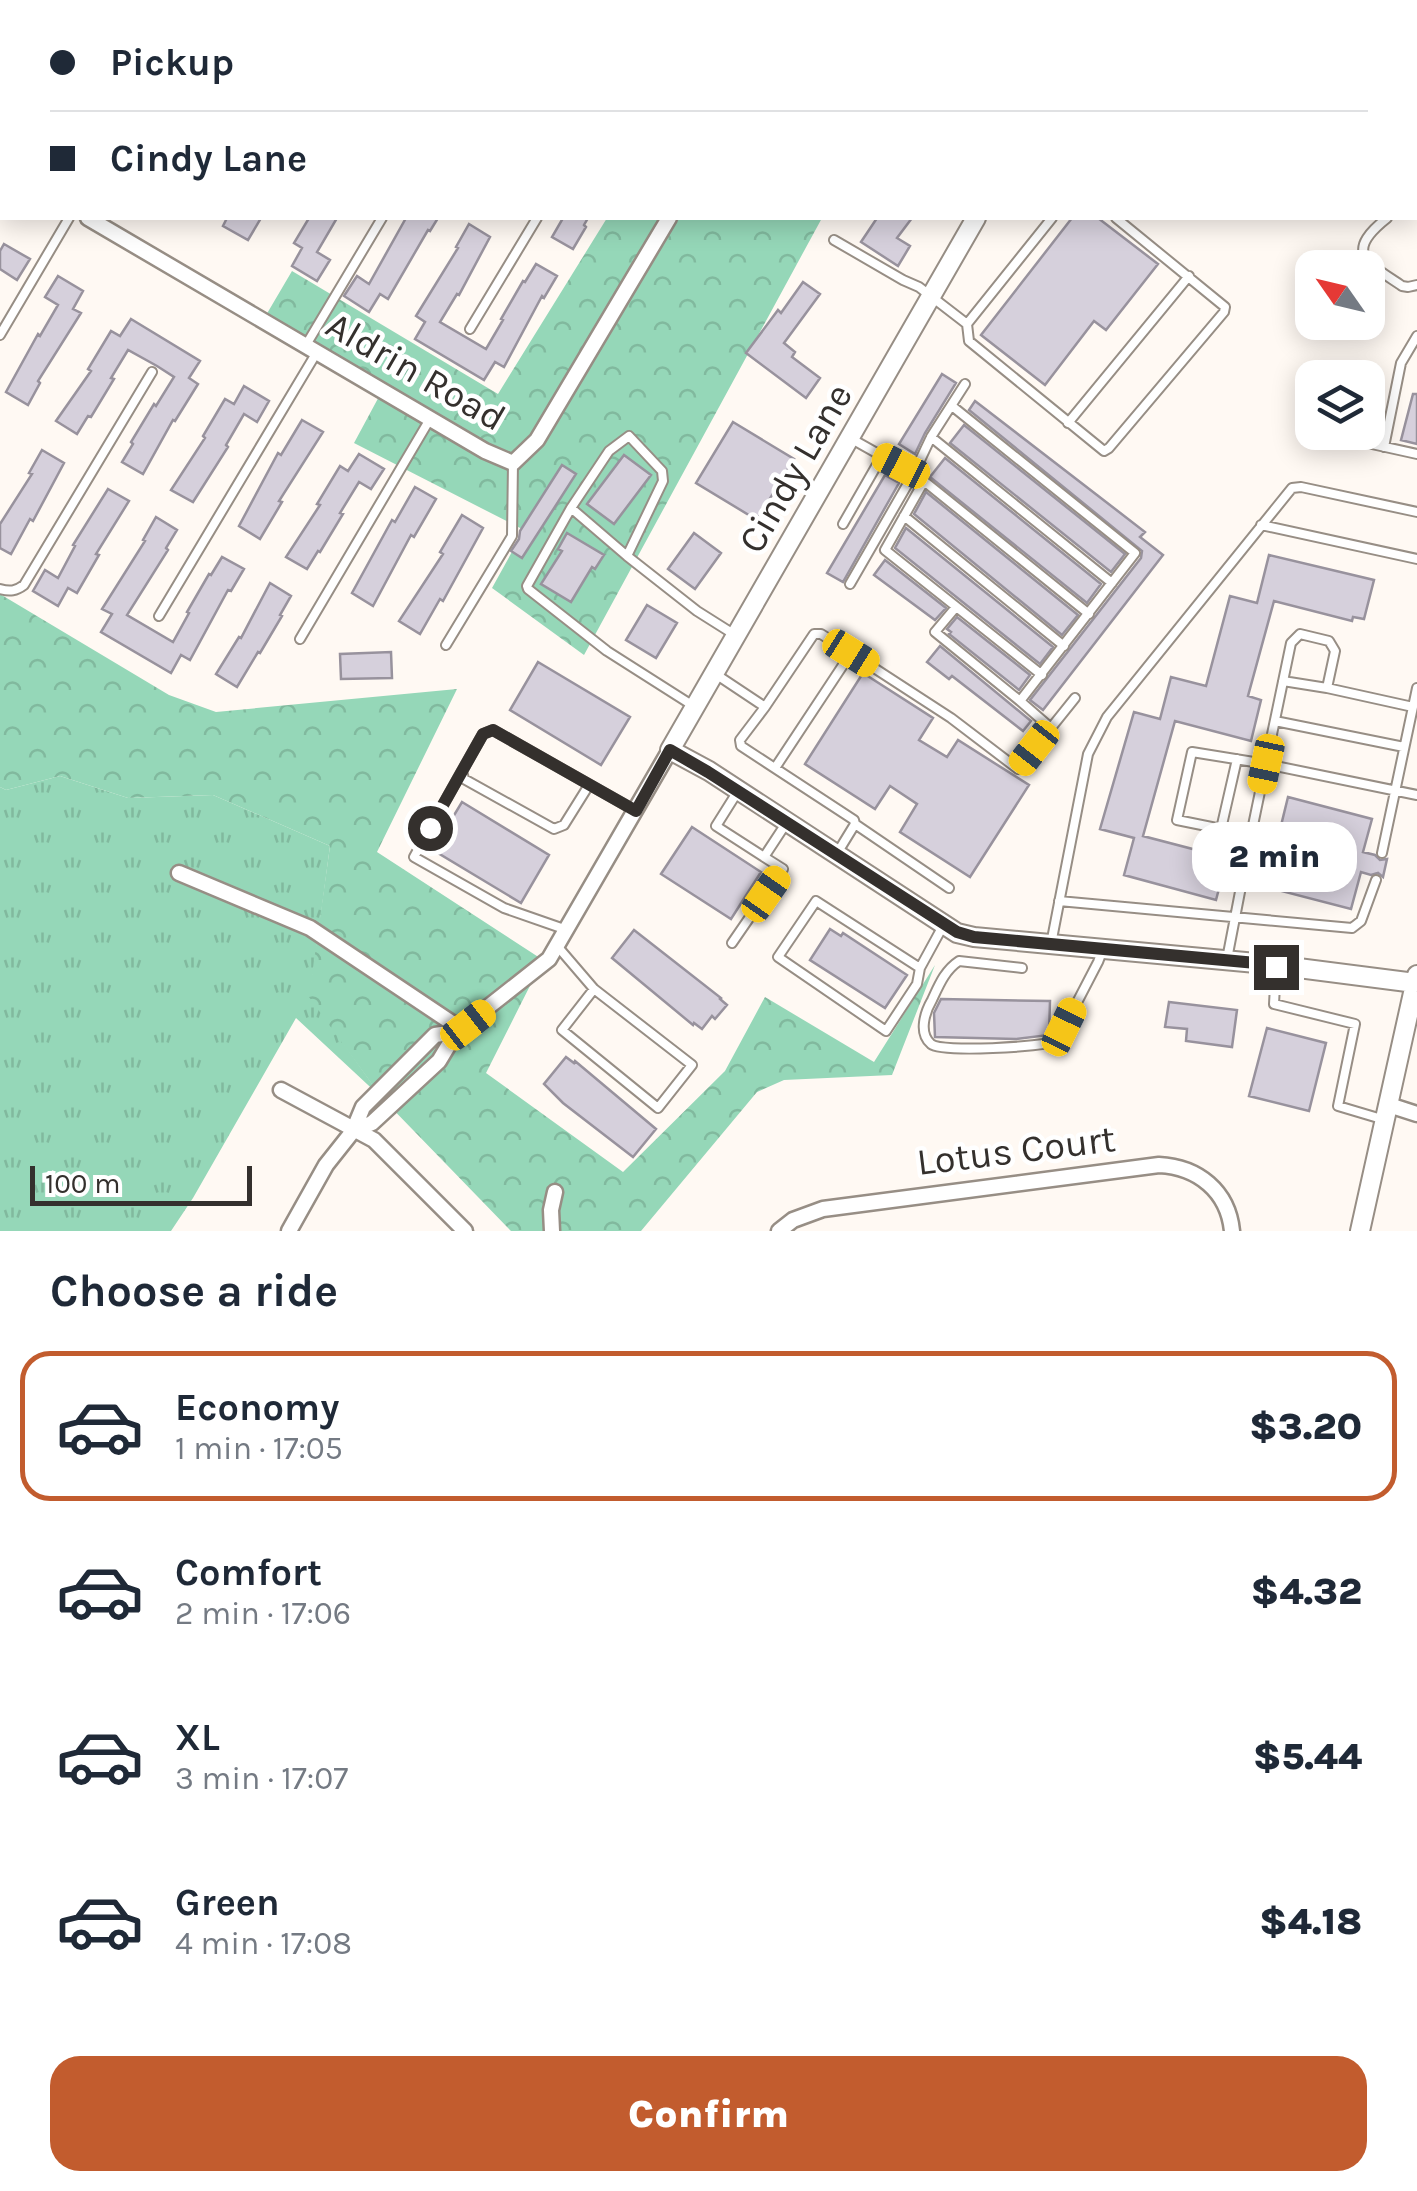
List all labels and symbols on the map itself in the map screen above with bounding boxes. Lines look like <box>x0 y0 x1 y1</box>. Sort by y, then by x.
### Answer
north arrow <box>1295 250 1385 340</box>
street label: Aldrin Road <box>318 302 513 441</box>
street label: Cindy Lane <box>729 376 862 561</box>
car <box>867 439 935 493</box>
car <box>818 624 884 682</box>
car <box>1004 715 1064 781</box>
car <box>1245 732 1287 796</box>
route start <box>408 806 453 851</box>
callout: 2 min <box>1194 822 1358 892</box>
car <box>737 861 795 927</box>
route end <box>1254 945 1299 990</box>
car <box>1037 993 1091 1061</box>
car <box>435 995 501 1055</box>
street label: Lotus Court <box>914 1116 1118 1185</box>
scale bar <box>30 1161 252 1206</box>

